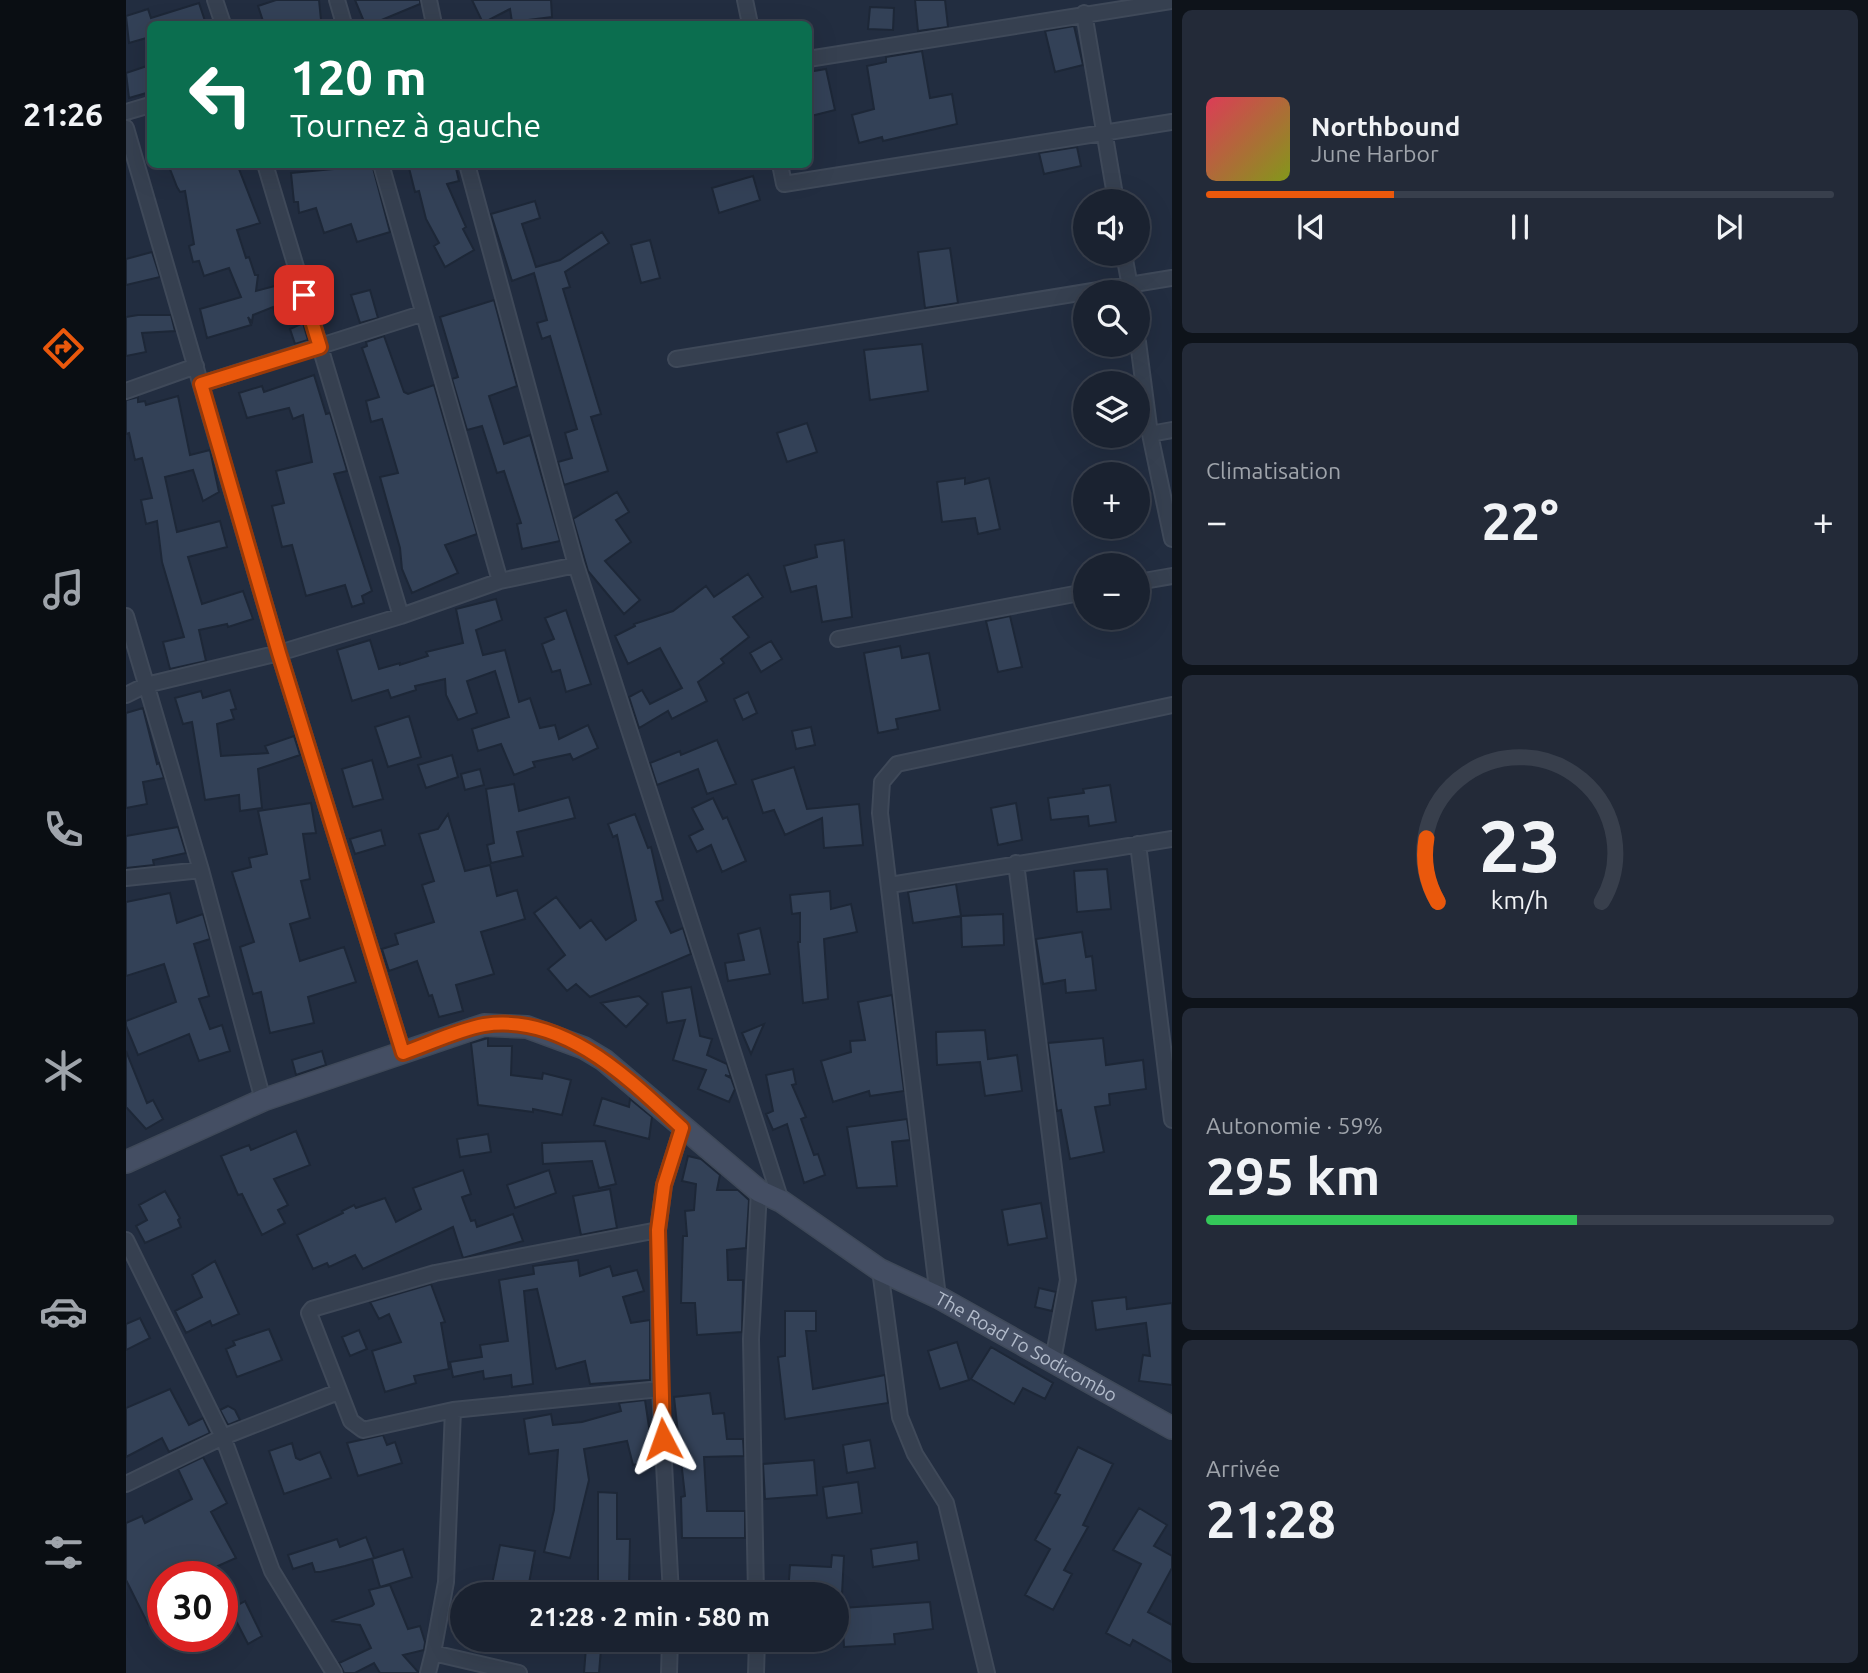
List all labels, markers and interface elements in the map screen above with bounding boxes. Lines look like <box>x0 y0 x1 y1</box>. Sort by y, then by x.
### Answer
icon: left <box>175 49 266 140</box>
text: 120 m <box>290 49 427 104</box>
text: 21:26 <box>23 96 103 132</box>
text: Tournez à gauche <box>290 107 541 143</box>
text: Northbound <box>1311 112 1460 141</box>
text: June Harbor <box>1311 141 1439 166</box>
map controls <box>1073 189 1150 630</box>
button: sound <box>1073 189 1150 266</box>
icon: previous <box>1292 208 1330 246</box>
icon: pause <box>1501 208 1539 246</box>
icon: next <box>1710 208 1748 246</box>
pin <box>274 265 334 325</box>
icon: arrive <box>285 276 323 314</box>
button: search <box>1073 280 1150 357</box>
icon: directions <box>39 324 88 373</box>
button: layers <box>1073 371 1150 448</box>
text: Climatisation <box>1206 458 1341 483</box>
button: + <box>1073 462 1150 539</box>
text: 22° <box>1481 492 1559 550</box>
text: − <box>1206 500 1227 542</box>
text: + <box>1813 500 1834 542</box>
button: − <box>1073 553 1150 630</box>
icon: music <box>39 565 88 614</box>
icon: phone <box>39 805 88 854</box>
text: 23 <box>1479 805 1561 887</box>
text: km/h <box>1491 886 1549 914</box>
icon: climate <box>39 1046 88 1095</box>
text: Autonomie · 59% <box>1206 1113 1383 1138</box>
text: 295 km <box>1206 1147 1380 1205</box>
icon: car <box>39 1287 88 1336</box>
street label: The Road To Sodicombo <box>932 1287 1121 1406</box>
position arrow <box>626 1402 700 1476</box>
text: Arrivée <box>1206 1456 1281 1481</box>
text: 21:28 <box>1206 1490 1336 1548</box>
icon: filters <box>39 1528 88 1577</box>
speed limit sign: 30 <box>147 1561 238 1652</box>
text: 21:28 · 2 min · 580 m <box>529 1602 770 1631</box>

